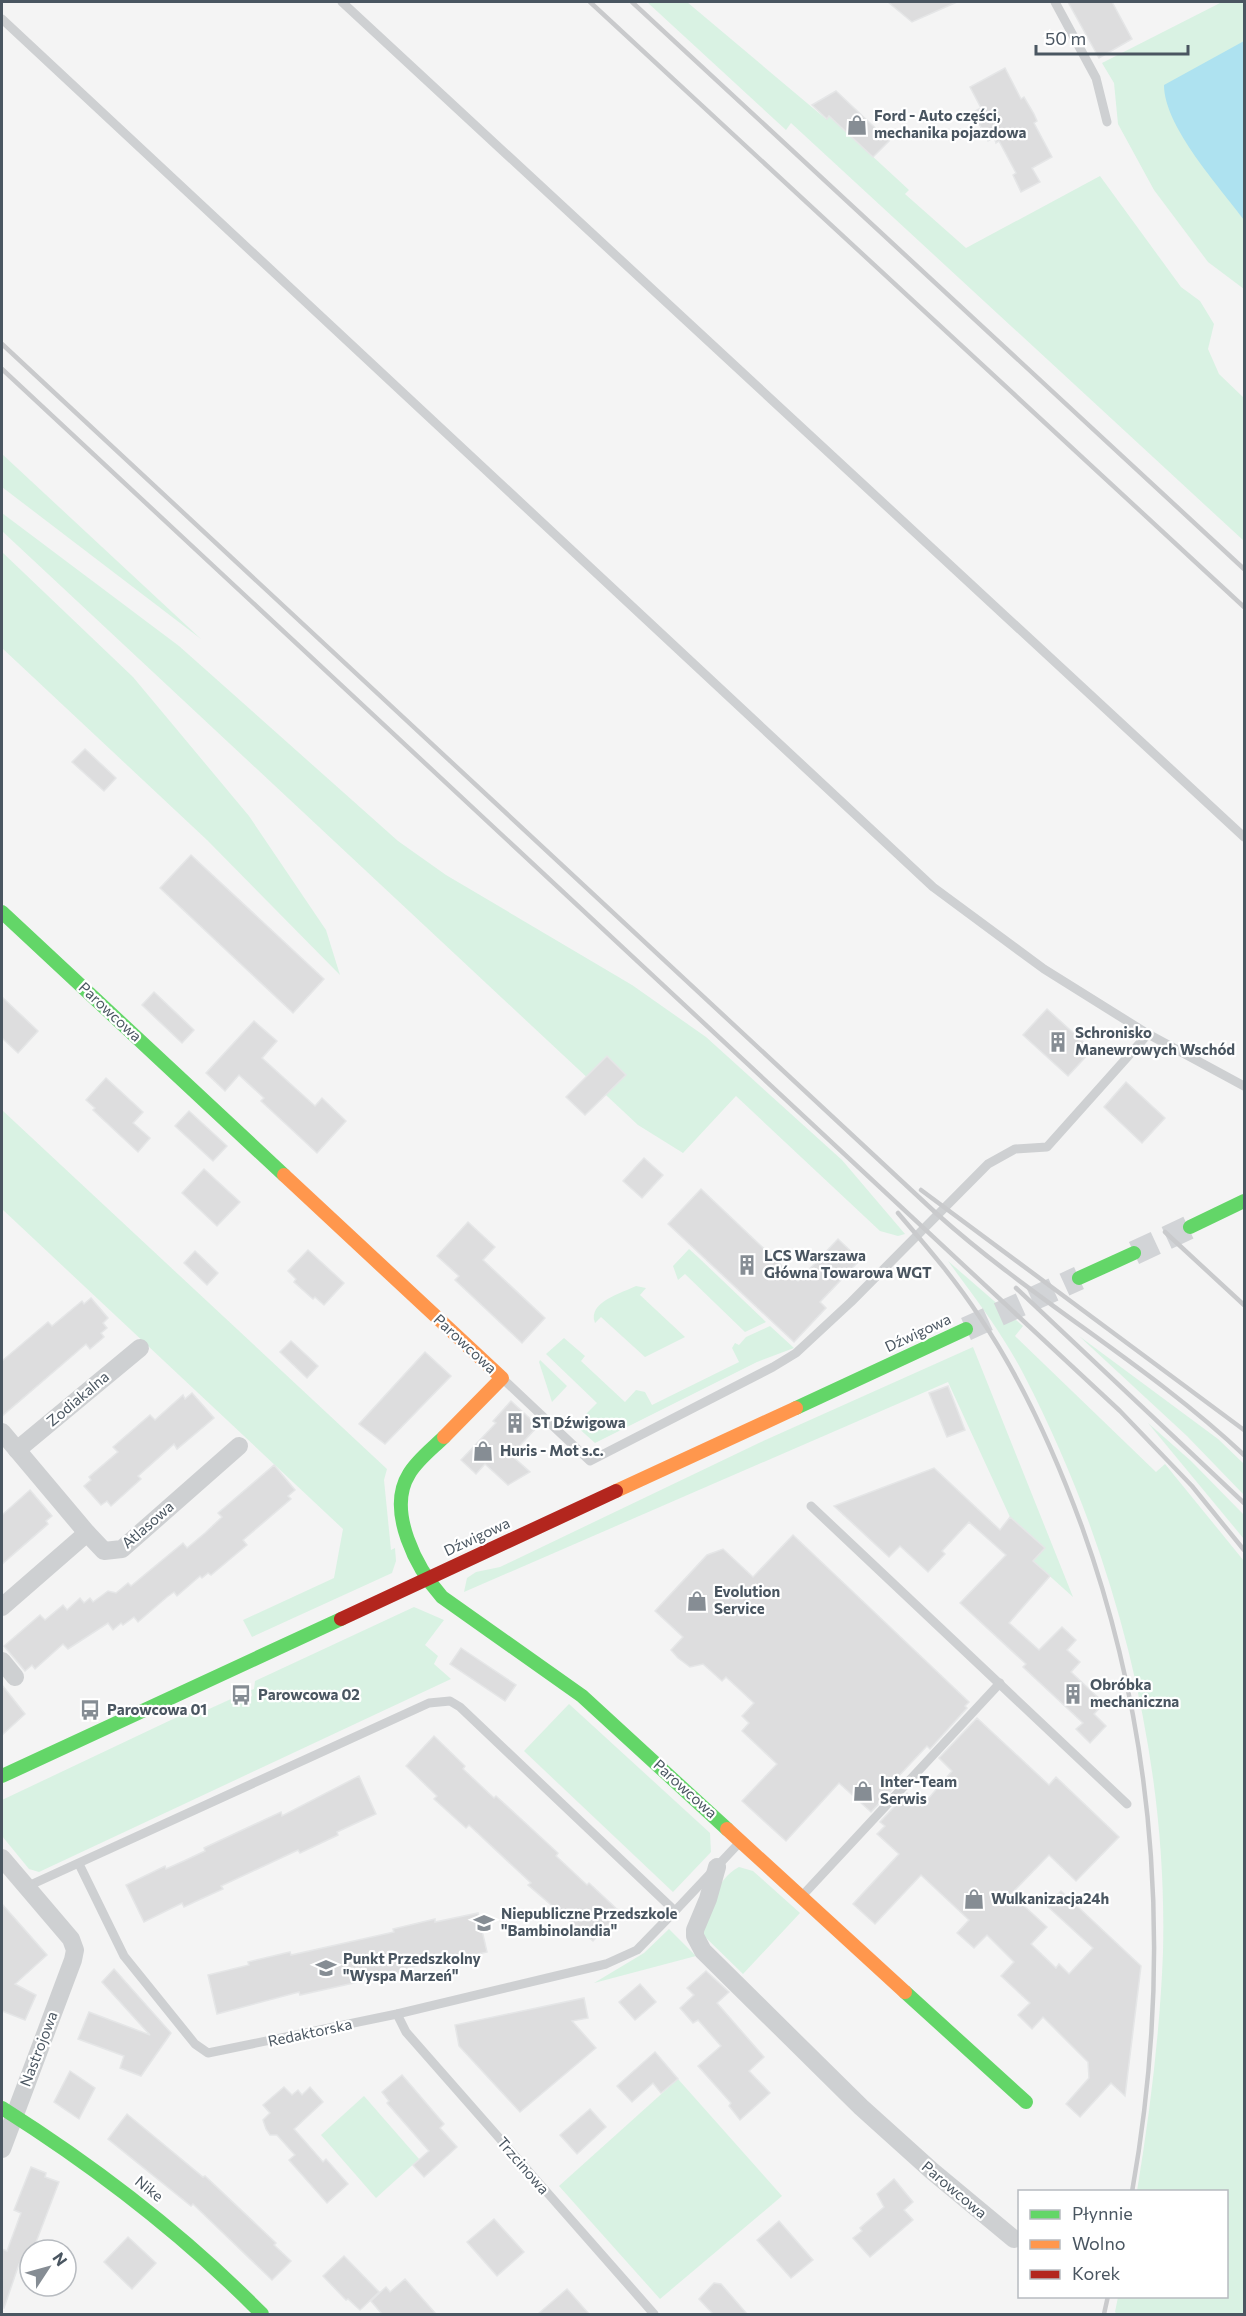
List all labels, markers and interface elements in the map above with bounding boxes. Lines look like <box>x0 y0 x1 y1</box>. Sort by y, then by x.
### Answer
scale bar <box>1036 18 1188 56</box>
text: 50 m <box>1045 27 1086 49</box>
place label: Ford - Auto części, mechanika pojazdowa <box>874 106 1026 141</box>
shop icon: Ford - Auto części, mechanika pojazdowa <box>845 113 869 137</box>
street label: Parowcowa <box>76 978 146 1045</box>
place label: Schronisko Manewrowych Wschód <box>1075 1023 1235 1058</box>
building icon: Schronisko Manewrowych Wschód <box>1046 1030 1070 1054</box>
place label: LCS Warszawa Główna Towarowa WGT <box>764 1246 932 1281</box>
building icon: LCS Warszawa Główna Towarowa WGT <box>735 1253 759 1277</box>
street label: Dźwigowa <box>882 1309 953 1355</box>
street label: Parowcowa <box>431 1310 501 1377</box>
street label: Zodiakalna <box>43 1367 112 1429</box>
building icon: ST Dźwigowa <box>503 1411 527 1435</box>
place label: ST Dźwigowa <box>532 1413 626 1431</box>
shop icon: Huris - Mot s.c. <box>471 1439 495 1463</box>
place label: Huris - Mot s.c. <box>500 1441 604 1459</box>
street label: Atlasowa <box>118 1497 177 1552</box>
street label: Dźwigowa <box>441 1513 512 1559</box>
place label: Evolution Service <box>714 1582 780 1617</box>
shop icon: Evolution Service <box>685 1589 709 1613</box>
place label: Obróbka mechaniczna <box>1090 1675 1179 1710</box>
building icon: Obróbka mechaniczna <box>1061 1682 1085 1706</box>
bus stop icon: Parowcowa 02 <box>229 1683 253 1707</box>
place label: Parowcowa 02 <box>258 1685 360 1703</box>
bus stop icon: Parowcowa 01 <box>78 1698 102 1722</box>
place label: Parowcowa 01 <box>107 1700 207 1718</box>
street label: Parowcowa <box>650 1755 721 1821</box>
place label: Inter-Team Serwis <box>880 1772 957 1807</box>
shop icon: Inter-Team Serwis <box>851 1779 875 1803</box>
shop icon: Wulkanizacja24h <box>962 1887 986 1911</box>
place label: Wulkanizacja24h <box>991 1889 1109 1907</box>
place label: Niepubliczne Przedszkole "Bambinolandia" <box>501 1904 678 1939</box>
school or university icon: Niepubliczne Przedszkole "Bambinolandia" <box>472 1911 496 1935</box>
place label: Punkt Przedszkolny "Wyspa Marzeń" <box>343 1949 482 1984</box>
school or university icon: Punkt Przedszkolny "Wyspa Marzeń" <box>314 1956 338 1980</box>
street label: Nastrojowa <box>16 2009 61 2089</box>
street label: Redaktorska <box>266 2014 354 2050</box>
street label: Trzcinowa <box>494 2133 554 2198</box>
street label: Parowcowa <box>919 2157 991 2222</box>
street label: Nike <box>132 2172 167 2205</box>
legend <box>1018 2190 1228 2298</box>
text: Płynnie <box>1072 2202 1133 2224</box>
text: Wolno <box>1072 2232 1126 2254</box>
north arrow <box>18 2238 78 2298</box>
text: N <box>49 2248 72 2269</box>
text: Korek <box>1072 2262 1121 2284</box>

